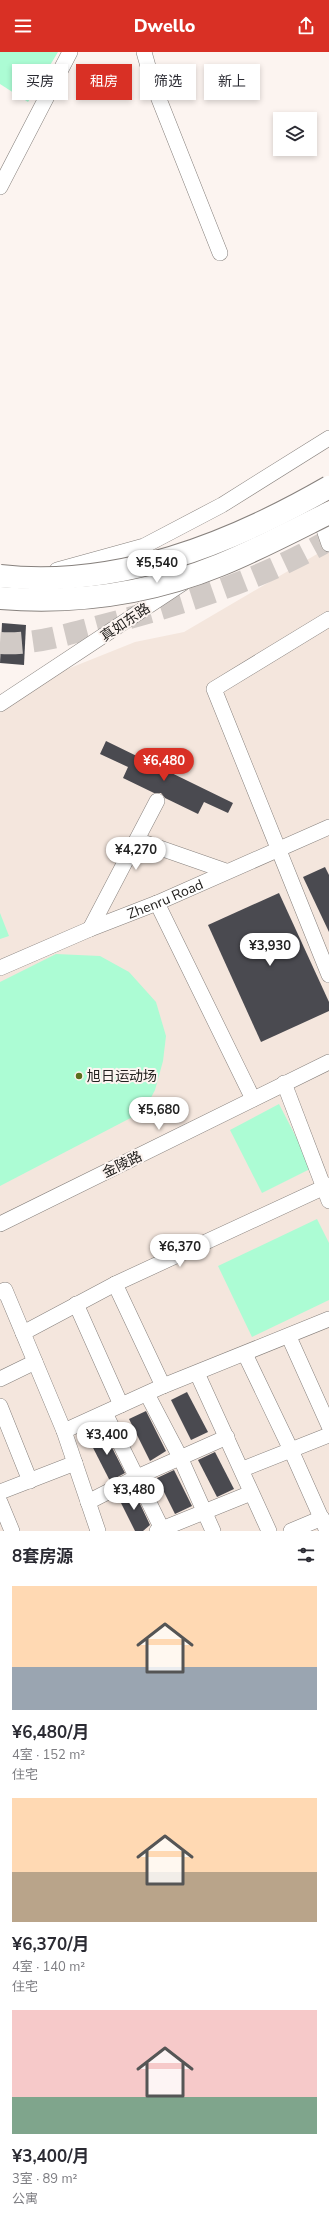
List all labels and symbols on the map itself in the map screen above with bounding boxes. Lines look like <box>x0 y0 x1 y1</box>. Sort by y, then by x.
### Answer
pin: ¥5,540 <box>124 550 190 584</box>
street label: 真如东路 <box>97 599 154 646</box>
pin: ¥6,480 <box>131 748 197 782</box>
pin: ¥4,270 <box>103 837 169 871</box>
street label: Zhenru Road <box>125 875 206 924</box>
pin: ¥3,930 <box>237 933 303 967</box>
place label: 旭日运动场 <box>87 1067 157 1086</box>
marker: 旭日运动场 <box>74 1071 84 1081</box>
pin: ¥5,680 <box>126 1097 192 1131</box>
street label: 金陵路 <box>99 1147 145 1182</box>
pin: ¥6,370 <box>147 1234 213 1268</box>
pin: ¥3,400 <box>74 1422 140 1456</box>
pin: ¥3,480 <box>101 1477 167 1511</box>

